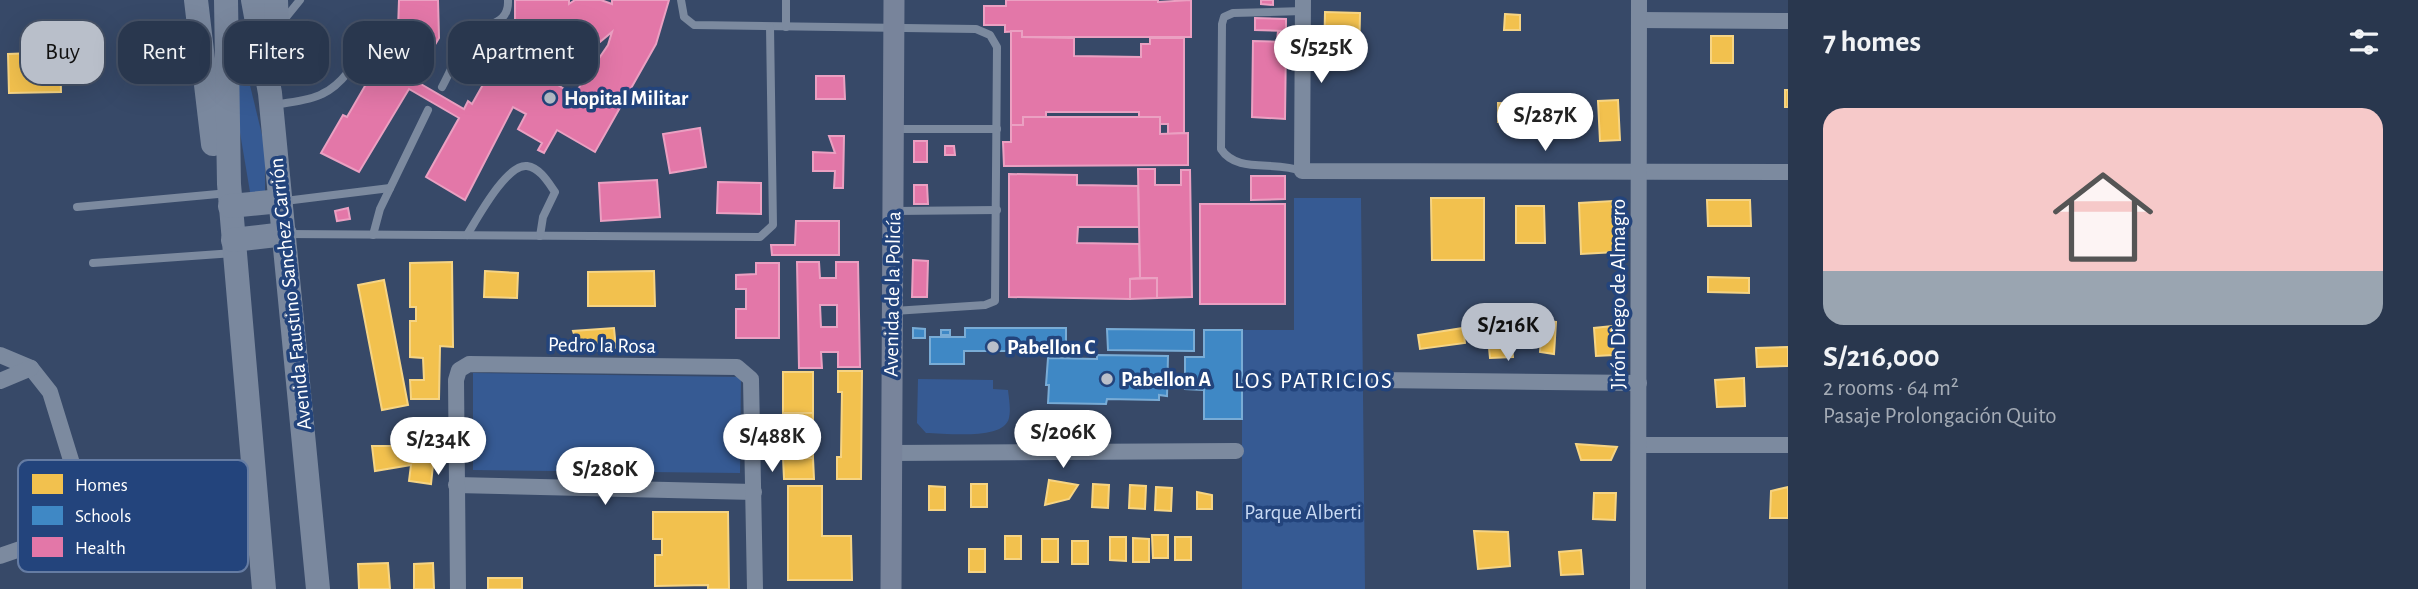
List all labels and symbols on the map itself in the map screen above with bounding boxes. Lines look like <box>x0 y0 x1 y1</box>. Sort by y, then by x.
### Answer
pin: S/525K <box>1264 25 1378 85</box>
place label: Hopital Militar <box>564 88 689 109</box>
marker: Hopital Militar <box>542 90 558 106</box>
pin: S/287K <box>1488 94 1602 153</box>
street label: Avenida Faustino Sanchez Carrión <box>266 157 315 431</box>
street label: Jirón Diego de Almagro <box>1608 199 1629 389</box>
street label: Avenida de la Policía <box>881 211 904 377</box>
pin: S/216K <box>1451 304 1565 363</box>
street label: Pedro la Rosa <box>548 334 657 357</box>
place label: Pabellon C <box>1007 337 1096 358</box>
marker: Pabellon C <box>985 339 1001 355</box>
place label: Pabellon A <box>1121 369 1212 390</box>
district label: LOS PATRICIOS <box>1234 370 1394 393</box>
marker: Pabellon A <box>1099 371 1115 387</box>
pin: S/206K <box>1006 410 1120 470</box>
pin: S/488K <box>715 414 829 474</box>
pin: S/234K <box>381 418 495 477</box>
pin: S/280K <box>548 448 662 507</box>
legend <box>18 460 248 572</box>
text: Homes <box>75 476 128 495</box>
park label: Parque Alberti <box>1244 502 1362 523</box>
text: Schools <box>75 507 131 526</box>
text: Health <box>75 539 126 558</box>

